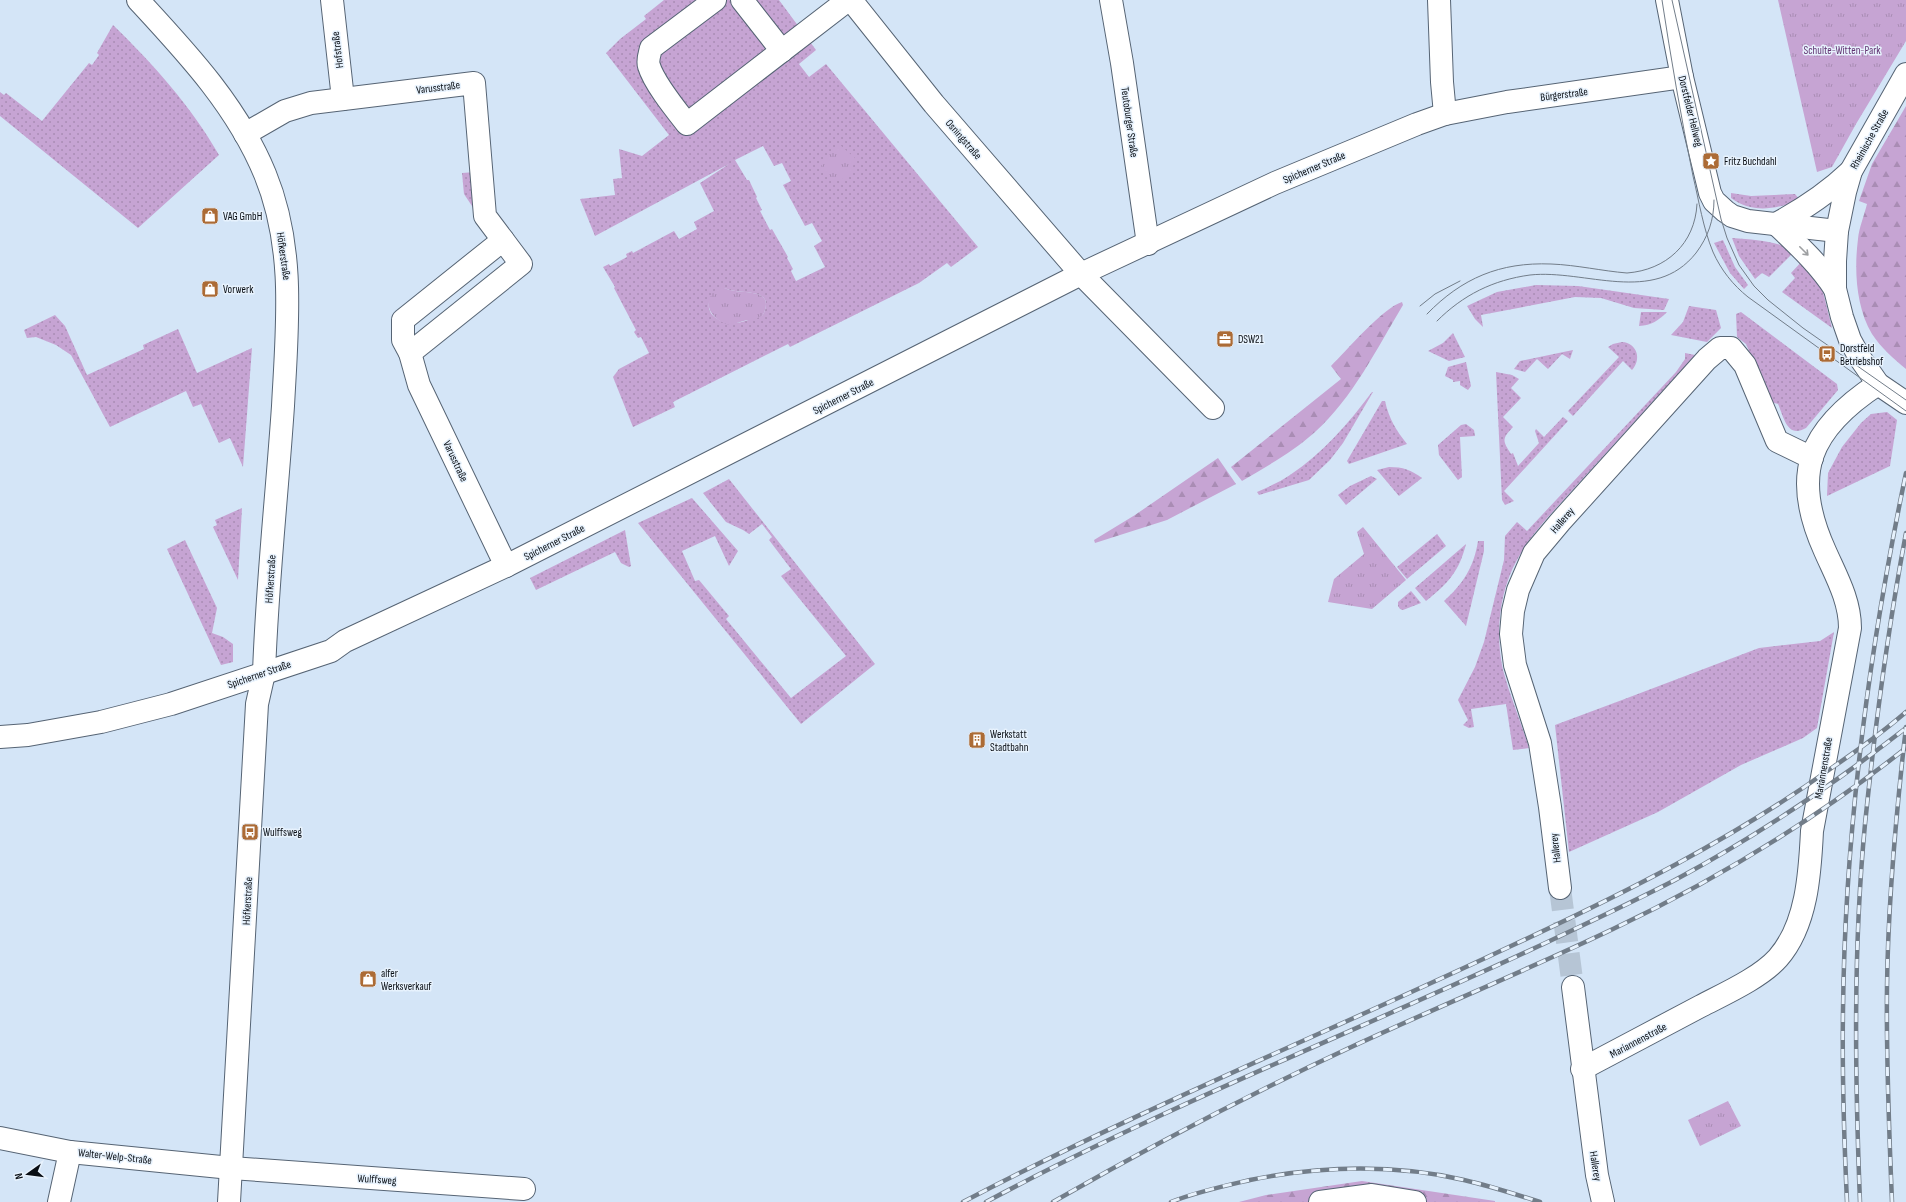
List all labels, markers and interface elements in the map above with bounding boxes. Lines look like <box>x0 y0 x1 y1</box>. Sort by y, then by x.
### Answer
street label: Hofstraße <box>329 31 346 69</box>
park label: Schulte-Witten-Park <box>1804 44 1881 57</box>
street label: Dorstfelder Hellweg <box>1675 74 1706 149</box>
street label: Varusstraße <box>415 78 461 97</box>
street label: Bürgerstraße <box>1540 85 1589 104</box>
street label: Teutoburger Straße <box>1118 86 1141 158</box>
street label: Rheinische Straße <box>1848 107 1891 172</box>
street label: Osningstraße <box>943 117 985 162</box>
street label: Spicherner Straße <box>1281 149 1347 186</box>
place icon: Fritz Buchdahl <box>1701 151 1721 171</box>
place label: Fritz Buchdahl <box>1724 155 1777 168</box>
shop icon: VAG GmbH <box>200 206 220 226</box>
place label: VAG GmbH <box>223 210 262 223</box>
street label: Höfkerstraße <box>274 231 293 281</box>
one-way arrow <box>1799 246 1809 256</box>
shop icon: Vorwerk <box>200 279 220 299</box>
place label: Vorwerk <box>223 283 254 296</box>
office icon: DSW21 <box>1215 329 1235 349</box>
place label: DSW21 <box>1238 333 1264 346</box>
place label: Dorstfeld Betriebshof <box>1840 342 1884 368</box>
bus stop icon: Dorstfeld Betriebshof <box>1817 344 1837 364</box>
street label: Spicherner Straße <box>811 376 876 417</box>
street label: Varusstraße <box>440 439 471 484</box>
street label: Hallerey <box>1548 504 1578 536</box>
street label: Spicherner Straße <box>522 522 587 563</box>
street label: Höfkerstraße <box>262 554 279 604</box>
street label: Spicherner Straße <box>226 658 293 691</box>
place label: Werkstatt Stadtbahn <box>990 728 1029 754</box>
building icon: Werkstatt Stadtbahn <box>967 730 987 750</box>
street label: Mariannenstraße <box>1812 736 1835 800</box>
bus stop icon: Wulffsweg <box>240 822 260 842</box>
place label: Wulffsweg <box>263 826 302 839</box>
street label: Hallerey <box>1547 832 1564 864</box>
street label: Höfkerstraße <box>240 877 255 925</box>
place label: alfer Werksverkauf <box>381 967 432 993</box>
shop icon: alfer Werksverkauf <box>358 969 378 989</box>
street label: Mariannenstraße <box>1608 1020 1669 1061</box>
street label: Walter-Welp-Straße <box>77 1146 152 1167</box>
street label: Hallerey <box>1587 1150 1604 1183</box>
north arrow <box>8 1154 48 1194</box>
text: N <box>12 1172 26 1181</box>
street label: Wulffsweg <box>357 1172 397 1187</box>

